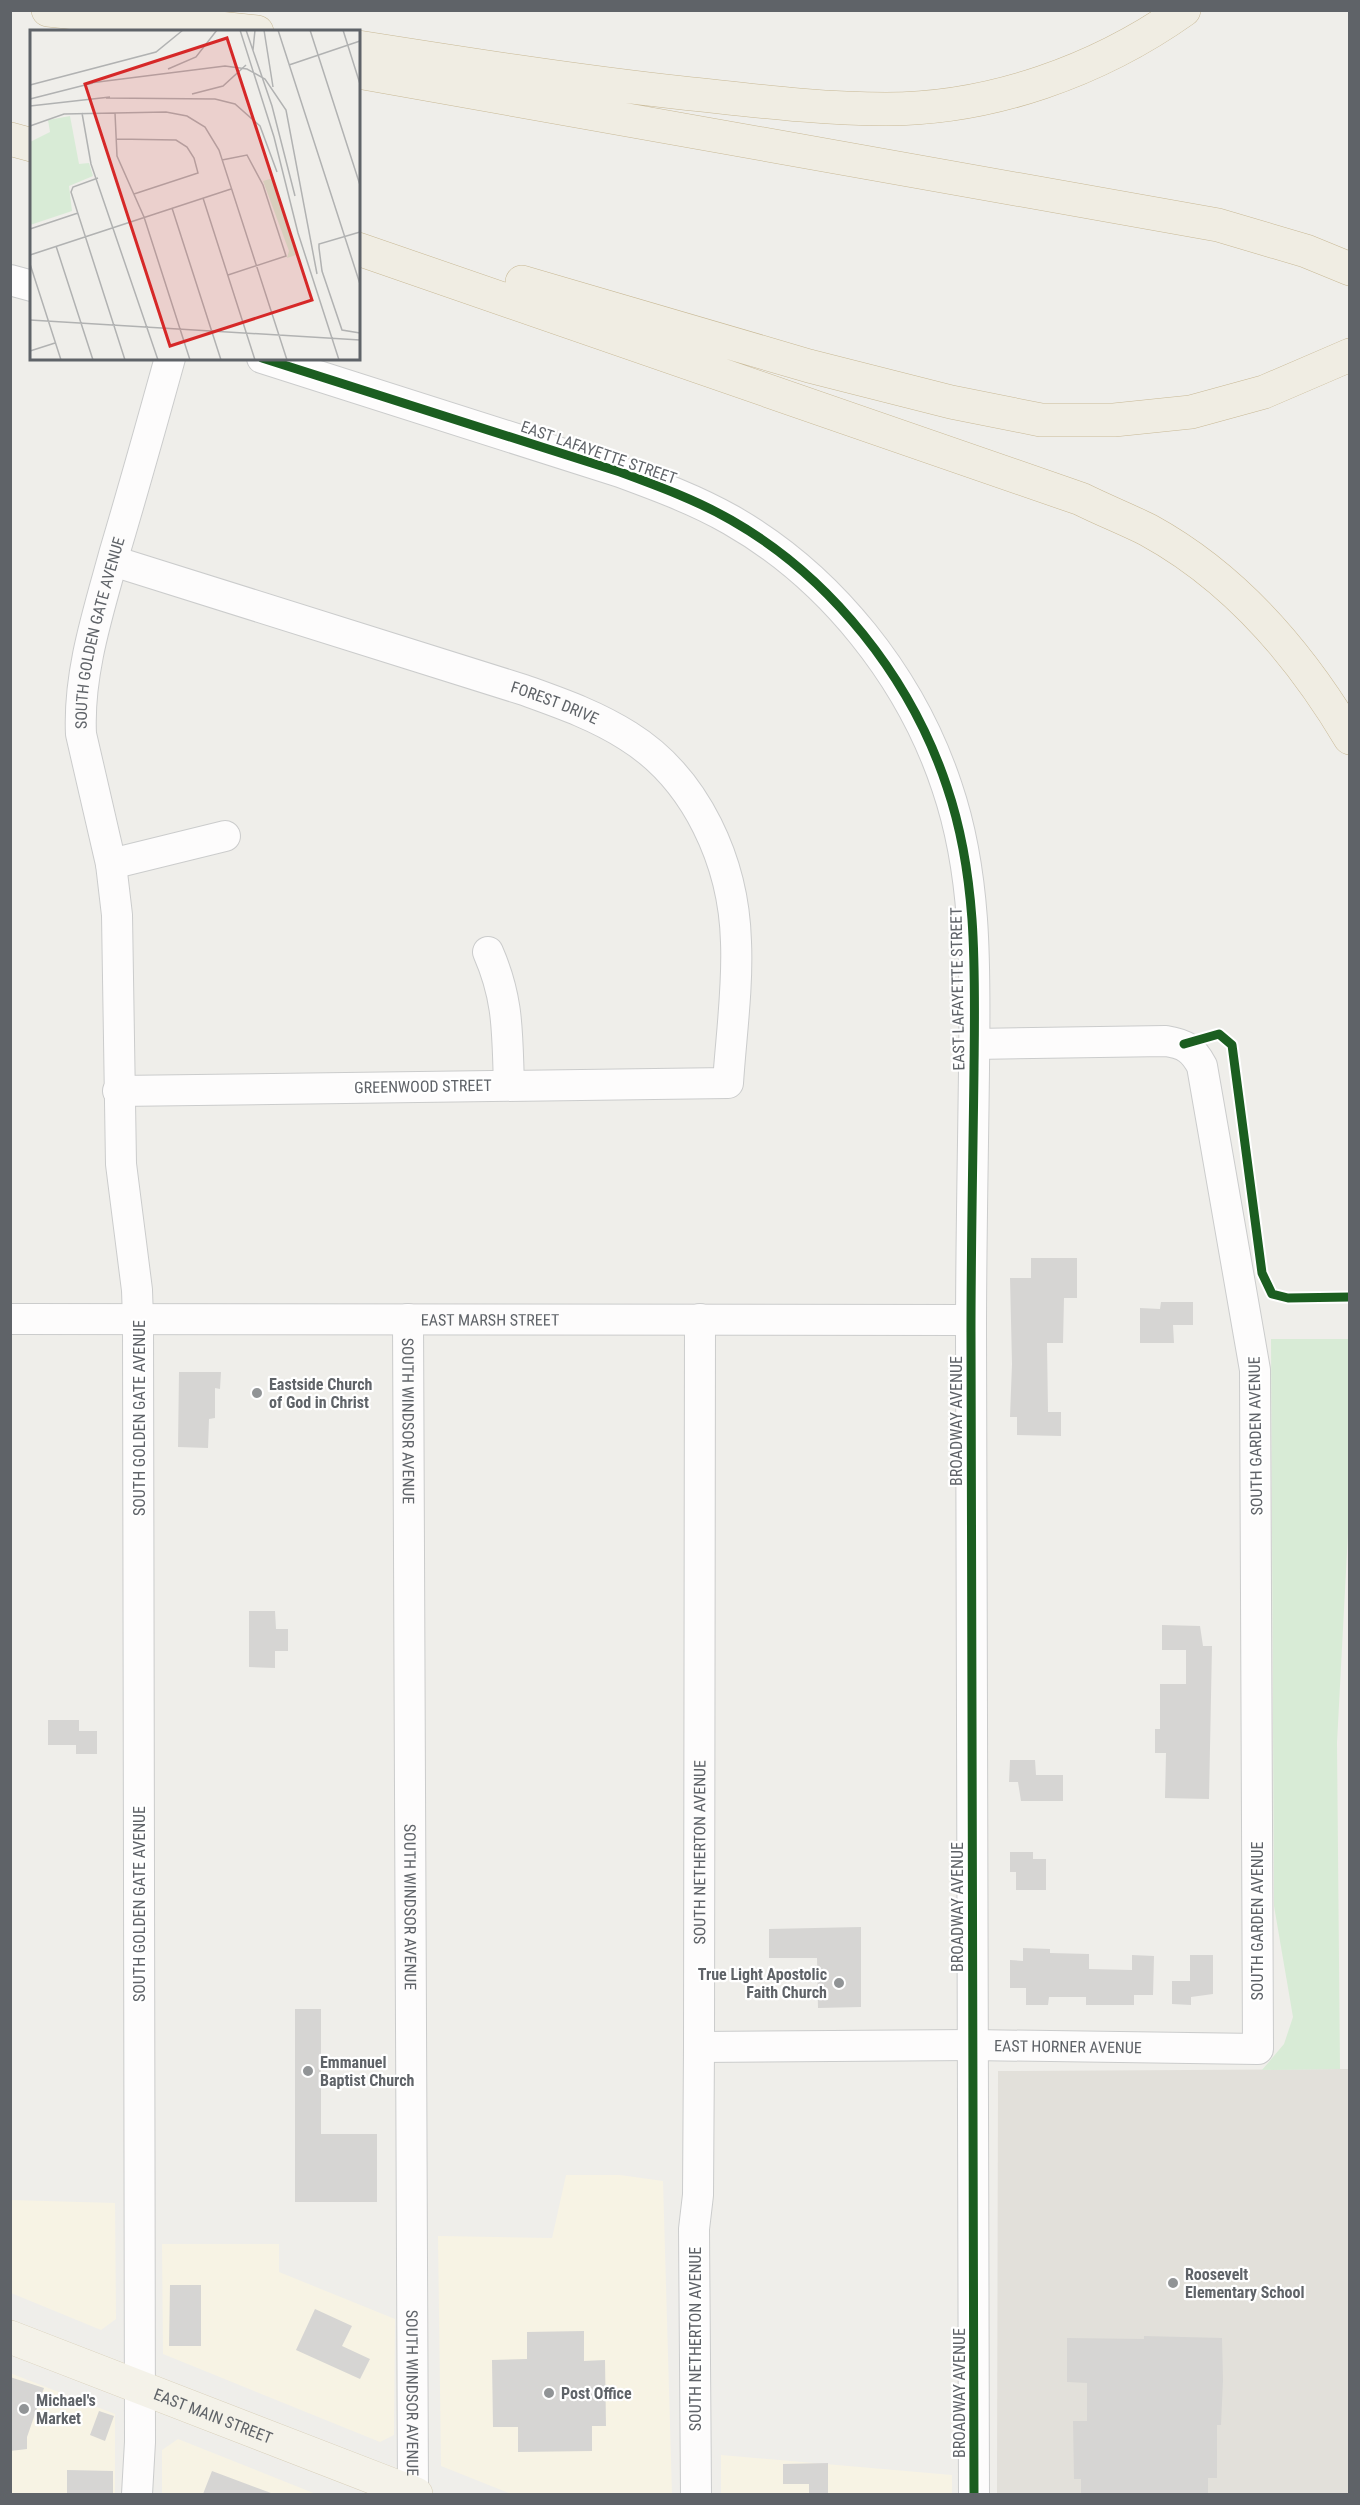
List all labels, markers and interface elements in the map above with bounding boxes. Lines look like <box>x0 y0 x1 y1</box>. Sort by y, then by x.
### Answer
inset map <box>30 30 360 360</box>
street label: EAST LAFAYETTE STREET <box>518 417 679 488</box>
street label: SOUTH GOLDEN GATE AVENUE <box>72 535 129 729</box>
street label: FOREST DRIVE <box>509 678 602 728</box>
street label: EAST LAFAYETTE STREET <box>947 907 968 1071</box>
street label: GREENWOOD STREET <box>354 1076 492 1097</box>
street label: EAST MARSH STREET <box>421 1310 559 1330</box>
street label: SOUTH GOLDEN GATE AVENUE <box>130 1320 149 1516</box>
street label: SOUTH WINDSOR AVENUE <box>398 1338 418 1504</box>
street label: BROADWAY AVENUE <box>947 1356 966 1486</box>
street label: SOUTH GARDEN AVENUE <box>1245 1356 1266 1516</box>
place label: Eastside Church of God in Christ <box>269 1375 373 1412</box>
marker: Eastside Church of God in Christ <box>250 1386 264 1400</box>
street label: SOUTH NETHERTON AVENUE <box>690 1760 709 1945</box>
street label: SOUTH GOLDEN GATE AVENUE <box>130 1806 149 2002</box>
street label: SOUTH WINDSOR AVENUE <box>400 1824 420 1990</box>
street label: SOUTH GARDEN AVENUE <box>1248 1841 1267 2000</box>
street label: BROADWAY AVENUE <box>948 1842 967 1972</box>
place label: True Light Apostolic Faith Church <box>698 1965 827 2002</box>
marker: True Light Apostolic Faith Church <box>832 1976 846 1990</box>
street label: EAST HORNER AVENUE <box>994 2036 1142 2057</box>
place label: Emmanuel Baptist Church <box>320 2053 415 2090</box>
marker: Emmanuel Baptist Church <box>301 2064 315 2078</box>
street label: SOUTH NETHERTON AVENUE <box>686 2247 705 2431</box>
place label: Roosevelt Elementary School <box>1185 2265 1304 2302</box>
marker: Roosevelt Elementary School <box>1166 2276 1180 2290</box>
street label: SOUTH WINDSOR AVENUE <box>402 2310 422 2476</box>
street label: BROADWAY AVENUE <box>950 2328 969 2458</box>
place label: Post Office <box>561 2384 632 2403</box>
street label: EAST MAIN STREET <box>151 2385 275 2448</box>
marker: Post Office <box>542 2386 556 2400</box>
place label: Michael's Market <box>36 2391 96 2428</box>
marker: Michael's Market <box>17 2402 31 2416</box>

